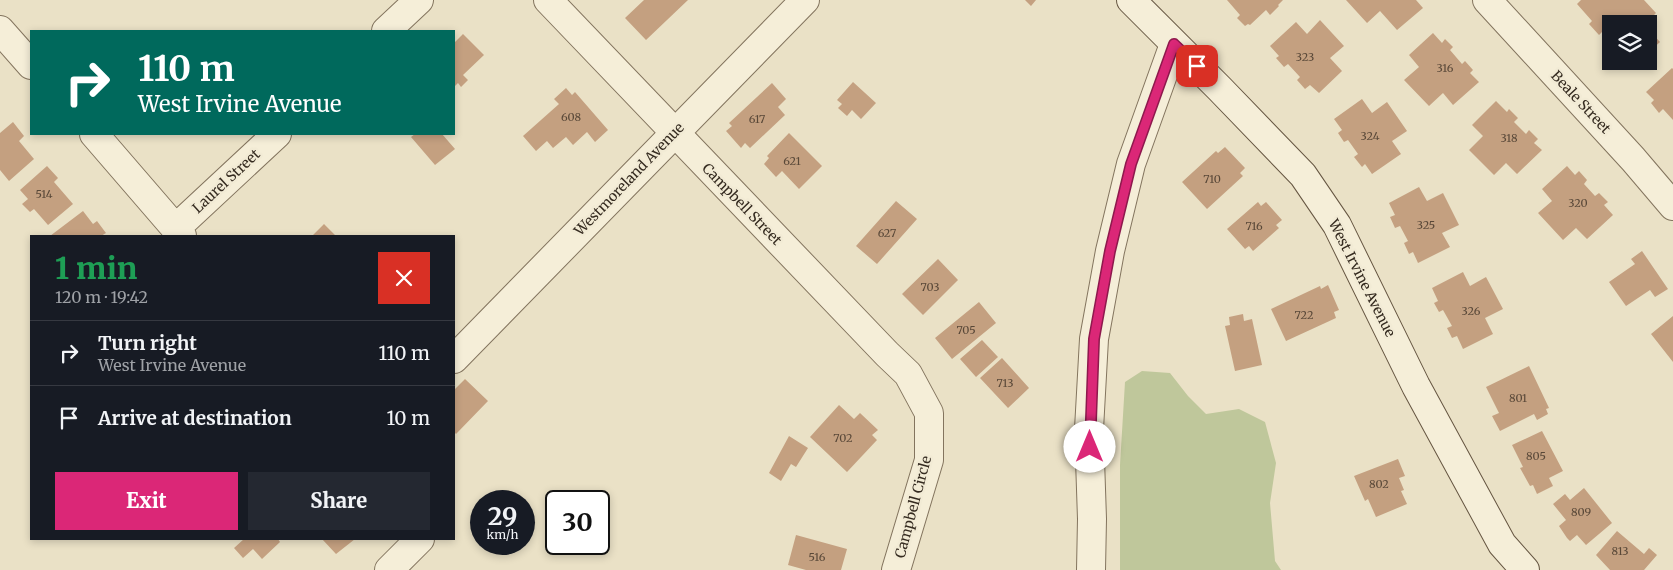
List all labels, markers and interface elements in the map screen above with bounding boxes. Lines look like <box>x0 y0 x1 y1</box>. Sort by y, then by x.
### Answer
map controls <box>1602 15 1657 70</box>
button: layers <box>1602 15 1657 70</box>
pin <box>1176 45 1218 87</box>
text: 110 m <box>138 47 235 91</box>
icon: right <box>55 50 120 115</box>
house number: 323 <box>1296 50 1314 64</box>
icon: arrive <box>1183 52 1211 80</box>
house number: 316 <box>1436 61 1454 75</box>
street label: Beale Street <box>1547 67 1615 138</box>
text: West Irvine Avenue <box>138 90 342 118</box>
house number: 608 <box>561 110 582 124</box>
house number: 617 <box>749 112 765 126</box>
street label: Westmoreland Avenue <box>570 119 688 240</box>
house number: 324 <box>1361 129 1380 143</box>
house number: 318 <box>1500 131 1518 145</box>
street label: Laurel Street <box>188 145 264 217</box>
house number: 621 <box>783 154 801 168</box>
street label: Campbell Street <box>698 159 786 249</box>
house number: 710 <box>1203 172 1221 186</box>
house number: 514 <box>35 187 53 201</box>
house number: 320 <box>1568 196 1588 210</box>
street label: West Irvine Avenue <box>1324 215 1399 340</box>
house number: 325 <box>1417 218 1435 232</box>
house number: 716 <box>1245 219 1263 233</box>
house number: 627 <box>878 226 896 240</box>
text: 1 min <box>55 249 137 287</box>
button: close <box>378 252 430 304</box>
house number: 703 <box>921 280 939 294</box>
text: 120 m · 19:42 <box>55 287 148 307</box>
house number: 326 <box>1462 304 1481 318</box>
house number: 722 <box>1295 308 1313 322</box>
house number: 705 <box>956 323 976 337</box>
text: Turn right <box>98 331 197 355</box>
icon: right <box>55 339 83 367</box>
text: 110 m <box>379 341 430 365</box>
text: West Irvine Avenue <box>98 355 246 375</box>
house number: 713 <box>996 376 1014 390</box>
house number: 801 <box>1509 391 1527 405</box>
icon: arrive <box>55 404 83 432</box>
text: Arrive at destination <box>98 406 292 430</box>
text: 10 m <box>387 406 430 430</box>
position arrow <box>1063 420 1115 472</box>
house number: 702 <box>833 431 853 445</box>
house number: 805 <box>1526 449 1546 463</box>
street label: Campbell Circle <box>891 454 935 560</box>
button: Exit <box>55 472 238 530</box>
button: Share <box>248 472 430 530</box>
house number: 802 <box>1369 477 1389 491</box>
speed limit sign: 30 <box>545 490 610 555</box>
text: 29 <box>488 500 517 532</box>
house number: 809 <box>1571 505 1591 519</box>
text: km/h <box>487 527 518 542</box>
house number: 813 <box>1611 544 1629 558</box>
house number: 516 <box>808 550 826 564</box>

